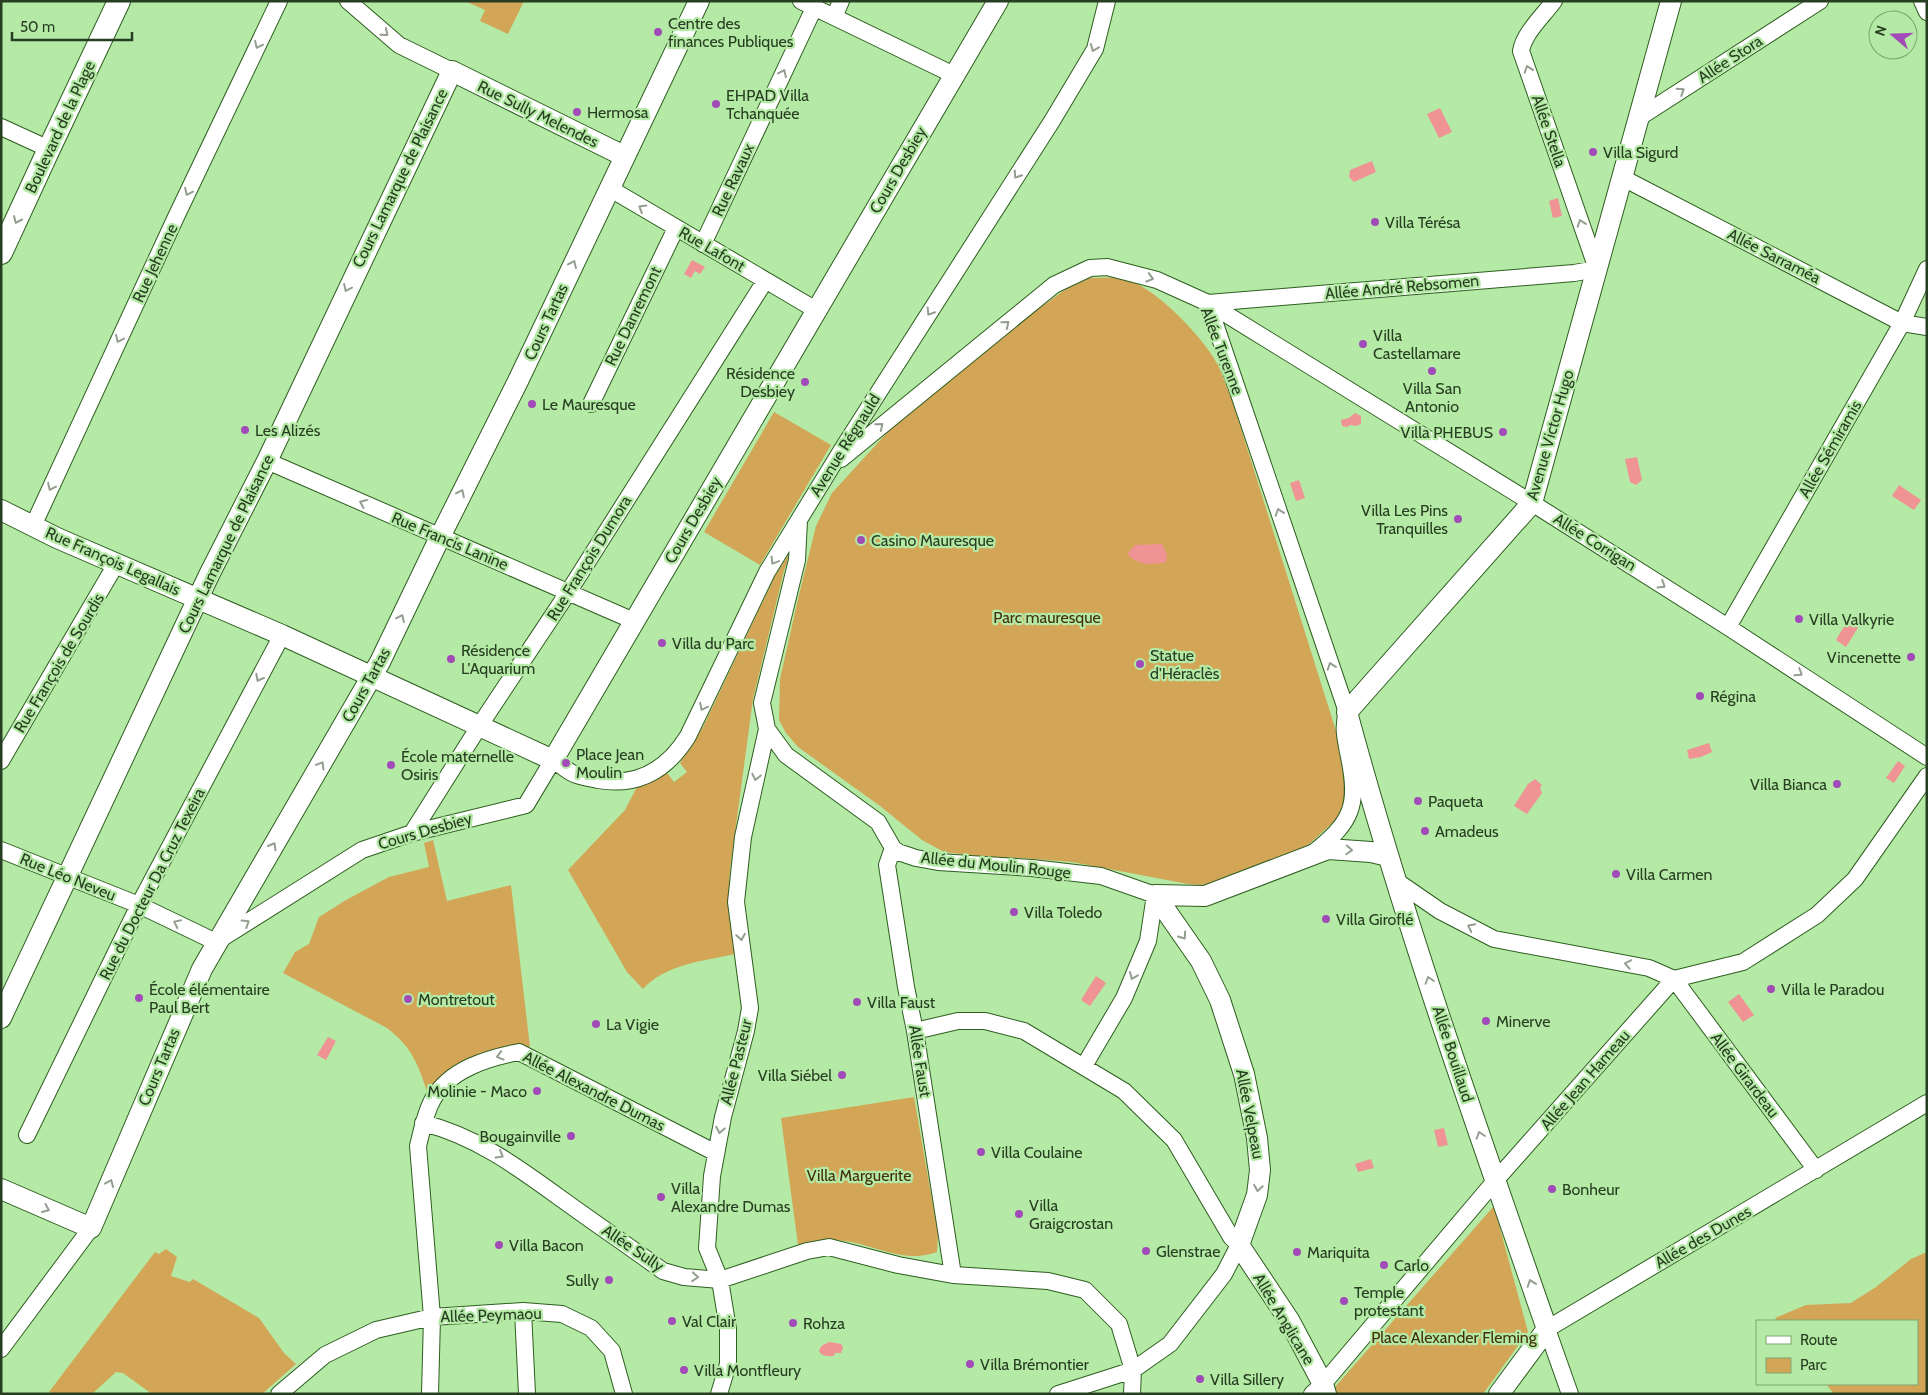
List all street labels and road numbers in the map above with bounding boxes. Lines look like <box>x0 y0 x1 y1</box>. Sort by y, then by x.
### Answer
street label: Allée Stora <box>1694 31 1766 87</box>
street label: Boulevard de la Plage <box>21 58 99 196</box>
street label: Rue Sully Melendes <box>475 77 602 152</box>
street label: Cours Lamarque de Plaisance <box>348 85 452 271</box>
street label: Allée Stella <box>1528 92 1570 170</box>
street label: Cours Desbiey <box>866 123 930 217</box>
street label: Rue Ravaux <box>708 140 758 219</box>
street label: Rue Jehenne <box>129 221 181 305</box>
street label: Rue Lafont <box>675 222 749 276</box>
street label: Allée Sarraméa <box>1724 224 1824 288</box>
street label: Rue Danremont <box>601 263 665 369</box>
street label: Allée André Rebsomen <box>1324 271 1480 303</box>
street label: Cours Tartas <box>520 280 572 363</box>
street label: Allée Turenne <box>1197 305 1247 397</box>
street label: Avenue Victor Hugo <box>1522 368 1578 502</box>
street label: Avenue Régnauld <box>806 390 884 500</box>
street label: Allée Sémiramis <box>1795 397 1866 501</box>
street label: Cours Lamarque de Plaisance <box>174 451 278 637</box>
street label: Cours Desbiey <box>661 473 725 567</box>
street label: Rue François Dumora <box>543 492 635 624</box>
street label: Rue Francis Lanine <box>389 508 511 574</box>
street label: Allée Corrigan <box>1550 509 1640 575</box>
street label: Rue François Legallais <box>43 523 184 599</box>
street label: Rue François de Sourdis <box>10 589 108 736</box>
street label: Cours Tartas <box>338 644 394 726</box>
street label: Rue du Docteur Da Cruz Texeira <box>95 785 209 983</box>
street label: Cours Desbiey <box>376 809 474 853</box>
street label: Allée du Moulin Rouge <box>920 848 1072 882</box>
street label: Rue Léo Neveu <box>17 849 119 905</box>
street label: Allée Bouillaud <box>1429 1004 1477 1104</box>
street label: Allée Pasteur <box>716 1016 756 1107</box>
street label: Allée Faust <box>905 1024 935 1099</box>
street label: Cours Tartas <box>134 1025 184 1108</box>
street label: Allée Jean Hameau <box>1536 1026 1634 1134</box>
street label: Allée Girardeau <box>1707 1029 1783 1121</box>
street label: Allée Alexandre Dumas <box>520 1047 668 1135</box>
street label: Allée Velpeau <box>1232 1067 1268 1161</box>
street label: Allée des Dunes <box>1651 1202 1755 1272</box>
street label: Allée Sully <box>599 1220 667 1276</box>
street label: Allée Anglicane <box>1249 1270 1319 1368</box>
street label: Allée Peymaou <box>440 1304 542 1326</box>

